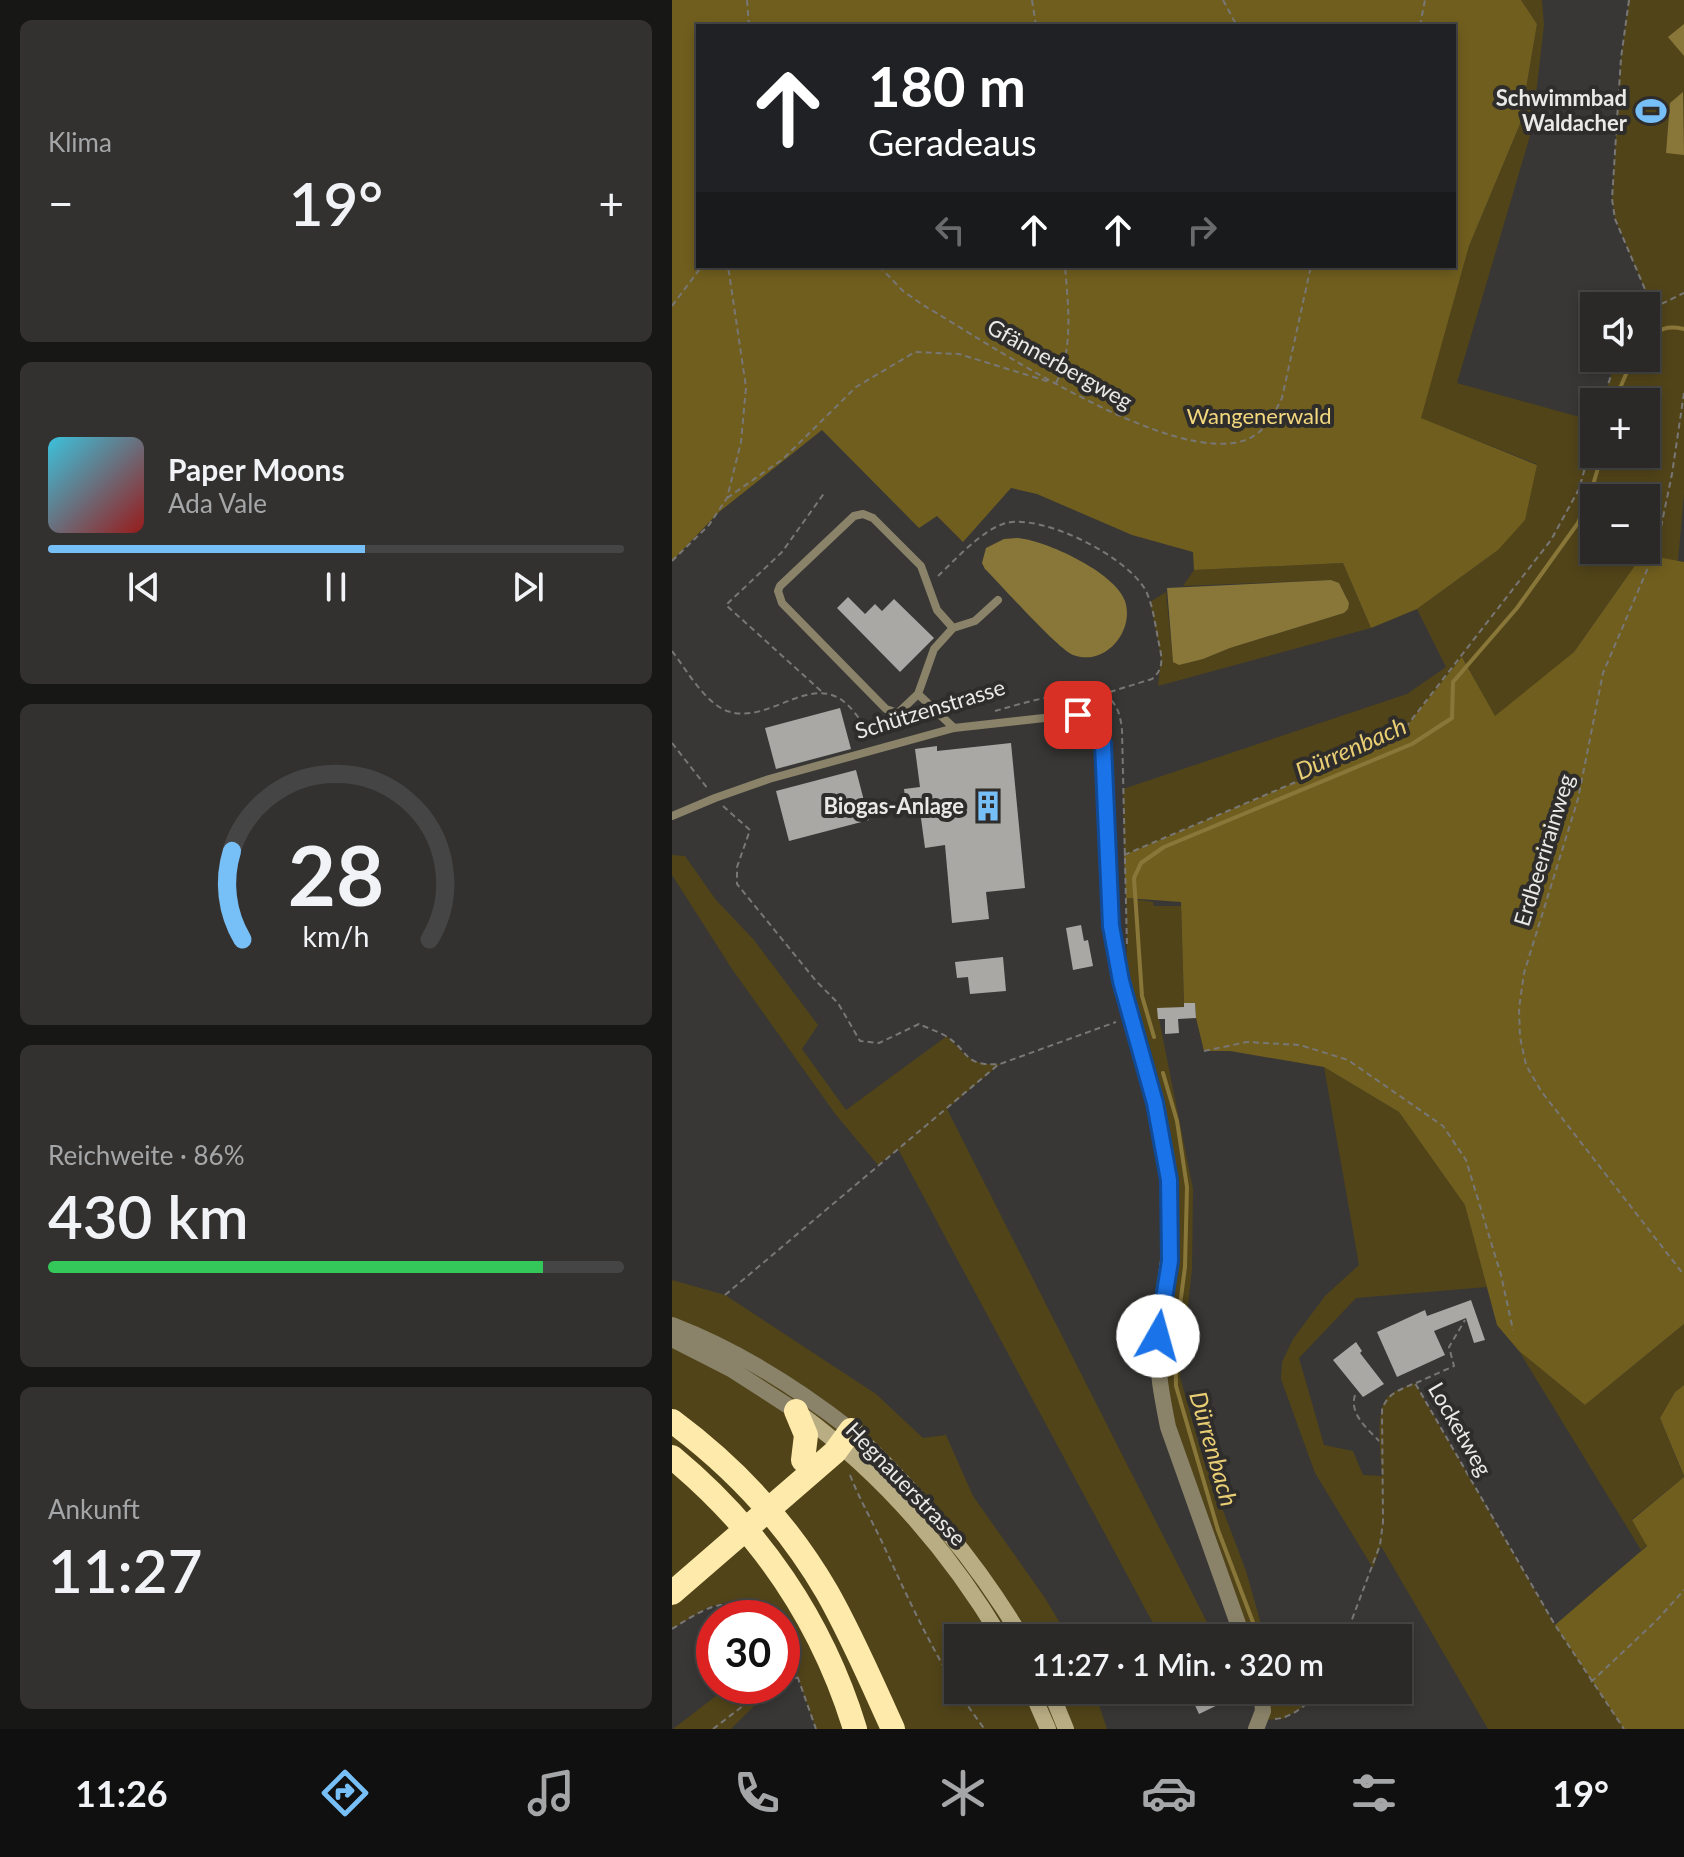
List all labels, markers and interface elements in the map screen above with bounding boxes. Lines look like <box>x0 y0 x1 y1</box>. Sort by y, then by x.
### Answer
text: 180 m <box>868 52 1026 119</box>
icon: ahead <box>736 56 840 160</box>
place label: Schwimmbad Waldacher <box>1496 84 1628 136</box>
sports icon: Schwimmbad Waldacher <box>1634 94 1668 128</box>
text: Geradeaus <box>868 120 1037 164</box>
text: Klima <box>48 126 112 158</box>
text: 19° <box>289 167 383 239</box>
text: − <box>48 177 74 229</box>
text: + <box>598 177 624 229</box>
icon: left <box>928 208 972 252</box>
icon: ahead <box>1012 208 1056 252</box>
icon: ahead <box>1096 208 1140 252</box>
icon: right <box>1180 208 1224 252</box>
map controls <box>1580 292 1660 564</box>
button: sound <box>1580 292 1660 372</box>
street label: Gfännerbergweg <box>983 313 1138 415</box>
button: + <box>1580 388 1660 468</box>
park label: Wangenerwald <box>1186 402 1332 429</box>
text: Paper Moons <box>168 451 345 487</box>
button: − <box>1580 484 1660 564</box>
text: Ada Vale <box>168 487 267 519</box>
icon: previous <box>122 565 166 609</box>
icon: pause <box>314 565 358 609</box>
icon: next <box>506 565 550 609</box>
street label: Schützenstrasse <box>852 673 1008 744</box>
pin <box>1044 681 1112 749</box>
icon: arrive <box>1056 693 1100 737</box>
water label: Dürrenbach <box>1290 710 1410 785</box>
street label: Erdbeerirainweg <box>1508 771 1579 929</box>
building icon: Biogas-Anlage <box>971 789 1005 823</box>
place label: Biogas-Anlage <box>823 792 964 819</box>
text: 28 <box>288 824 384 924</box>
text: km/h <box>303 920 369 954</box>
text: Reichweite · 86% <box>48 1139 245 1171</box>
text: 430 km <box>48 1180 249 1252</box>
position arrow <box>1116 1294 1200 1378</box>
street label: Locketweg <box>1423 1377 1498 1480</box>
water label: Dürrenbach <box>1184 1388 1245 1509</box>
street label: Hegnauerstrasse <box>841 1416 972 1551</box>
text: Ankunft <box>48 1493 140 1525</box>
text: 11:27 <box>48 1534 202 1606</box>
speed limit sign: 30 <box>696 1600 800 1704</box>
text: 11:27 · 1 Min. · 320 m <box>1032 1646 1324 1682</box>
icon: directions <box>317 1765 373 1821</box>
icon: music <box>523 1765 579 1821</box>
icon: phone <box>729 1765 785 1821</box>
icon: climate <box>935 1765 991 1821</box>
icon: car <box>1141 1765 1197 1821</box>
icon: filters <box>1346 1765 1402 1821</box>
text: 11:26 <box>75 1771 168 1815</box>
text: 19° <box>1552 1771 1609 1815</box>

